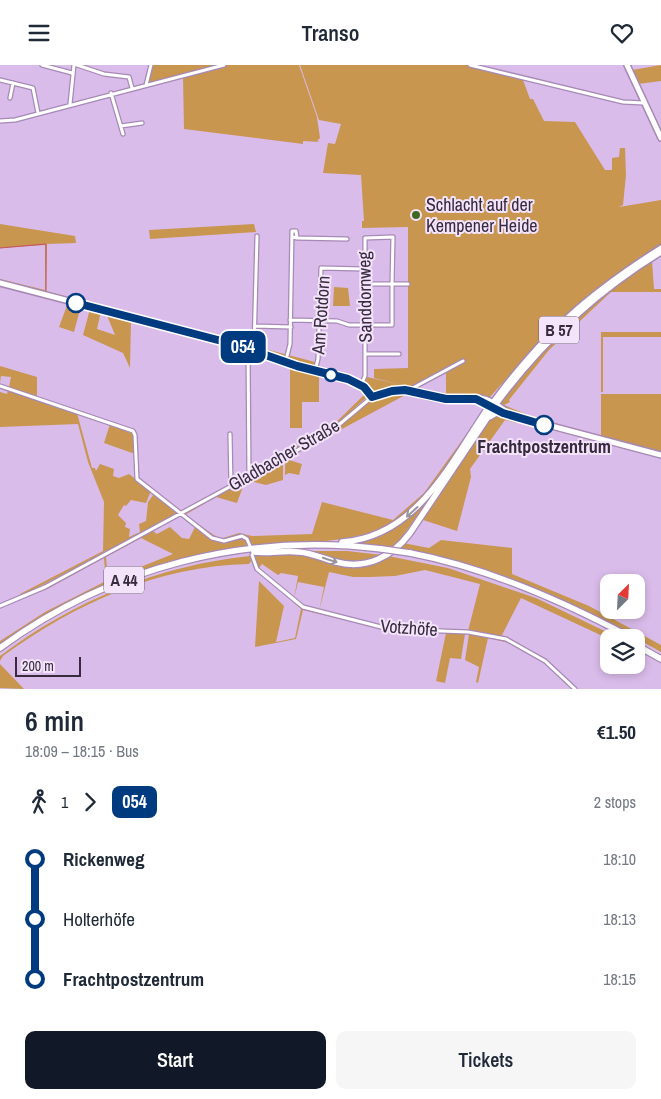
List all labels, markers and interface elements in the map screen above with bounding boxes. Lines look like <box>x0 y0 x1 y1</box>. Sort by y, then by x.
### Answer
text: Transo <box>302 18 359 48</box>
icon: menu <box>25 19 53 47</box>
icon: heart <box>608 19 636 47</box>
place label: Schlacht auf der Kempener Heide <box>426 192 538 238</box>
marker: Schlacht auf der Kempener Heide <box>410 209 422 221</box>
street label: Sanddornweg <box>351 250 378 343</box>
street label: Am Rotdorn <box>305 275 336 356</box>
unlabelled marker <box>66 293 86 313</box>
road number: B 57 <box>539 317 579 343</box>
line badge: 054 <box>214 331 272 363</box>
text: 054 <box>231 334 255 359</box>
unlabelled marker <box>324 368 338 382</box>
street label: Gladbacher Straße <box>223 413 344 497</box>
marker: Frachtpostzentrum <box>534 415 554 435</box>
place label: Frachtpostzentrum <box>477 434 611 459</box>
one-way arrow <box>405 507 418 518</box>
one-way arrow <box>322 556 338 565</box>
road number: A 44 <box>104 567 144 593</box>
north arrow <box>600 574 645 619</box>
map controls <box>600 574 645 674</box>
street label: Votzhöfe <box>379 613 439 642</box>
button: layers <box>600 629 645 674</box>
scale bar <box>15 654 81 677</box>
text: 200 m <box>22 657 54 675</box>
text: 6 min <box>25 702 84 740</box>
text: €1.50 <box>597 719 636 745</box>
text: 18:09 – 18:15 · Bus <box>25 740 139 762</box>
icon: walk <box>25 788 53 816</box>
icon: forward <box>76 788 104 816</box>
text: 054 <box>122 789 147 814</box>
text: 1 <box>61 791 68 813</box>
text: 2 stops <box>594 791 636 813</box>
text: Rickenweg <box>63 846 144 872</box>
text: 18:10 <box>603 848 636 870</box>
text: Holterhöfe <box>63 906 135 932</box>
text: 18:13 <box>603 908 636 930</box>
text: Frachtpostzentrum <box>63 966 204 992</box>
text: 18:15 <box>603 968 636 990</box>
button: Start <box>25 1031 326 1089</box>
button: Tickets <box>336 1031 636 1089</box>

